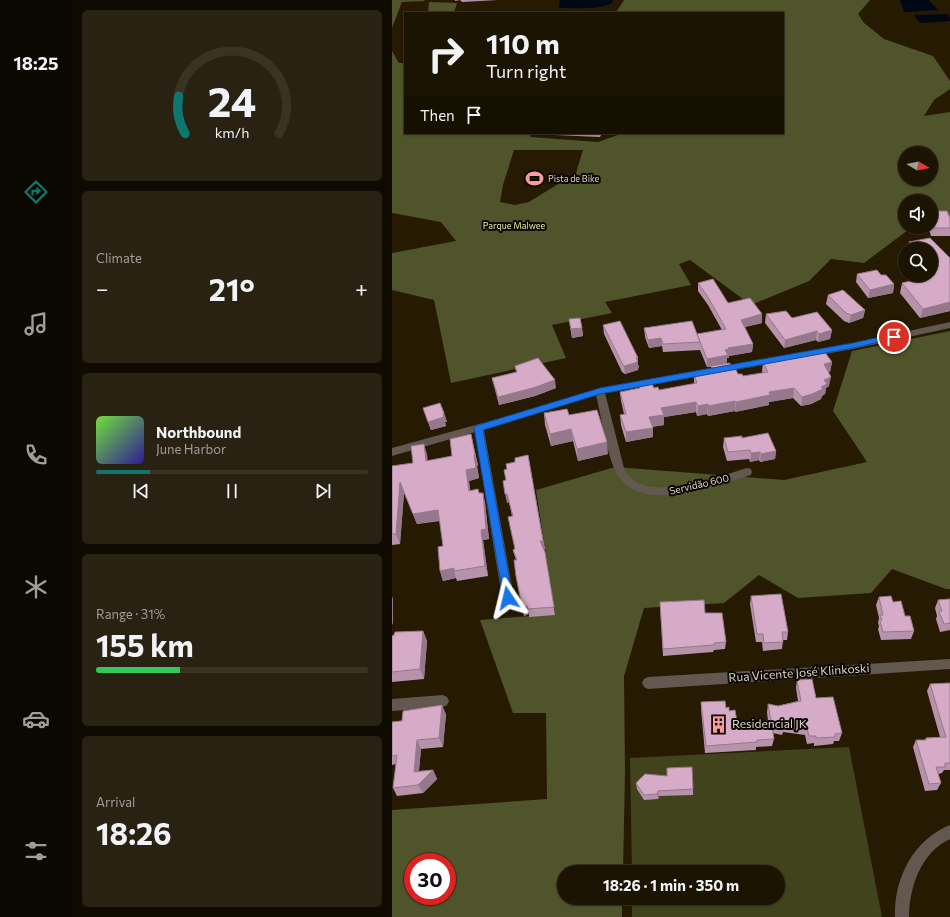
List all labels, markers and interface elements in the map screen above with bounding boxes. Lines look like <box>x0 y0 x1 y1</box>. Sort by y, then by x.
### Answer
text: 110 m <box>486 26 560 60</box>
icon: right <box>420 28 472 80</box>
text: 18:25 <box>14 52 58 74</box>
text: Turn right <box>486 60 566 82</box>
text: 24 <box>208 75 256 126</box>
icon: arrive <box>463 104 485 126</box>
text: Then <box>420 106 455 124</box>
text: km/h <box>215 122 249 140</box>
north arrow <box>898 146 938 186</box>
map controls <box>898 146 938 282</box>
sports icon: Pista de Bike <box>525 169 545 189</box>
place label: Pista de Bike <box>548 173 600 184</box>
icon: directions <box>22 178 50 206</box>
button: sound <box>898 194 938 234</box>
park label: Parque Malwee <box>483 220 546 231</box>
button: search <box>898 242 938 282</box>
text: Climate <box>96 250 142 266</box>
text: 21° <box>209 270 255 307</box>
text: − <box>96 275 109 302</box>
text: + <box>355 275 368 302</box>
icon: music <box>22 310 50 338</box>
pin <box>877 320 911 354</box>
icon: arrive <box>883 326 905 348</box>
text: Northbound <box>156 423 241 441</box>
icon: phone <box>22 441 50 469</box>
text: June Harbor <box>156 441 226 457</box>
street label: Servidão 600 <box>668 471 730 497</box>
icon: previous <box>130 480 152 502</box>
icon: pause <box>221 480 243 502</box>
icon: next <box>312 480 334 502</box>
icon: climate <box>22 573 50 601</box>
position arrow <box>487 577 529 619</box>
text: Range · 31% <box>96 606 165 622</box>
text: 155 km <box>96 626 194 663</box>
street label: Rua Vicente José Klinkoski <box>728 660 870 685</box>
icon: car <box>22 705 50 733</box>
building icon: Residencial JK <box>709 714 729 734</box>
place label: Residencial JK <box>732 716 807 731</box>
text: Arrival <box>96 794 135 810</box>
text: 18:26 <box>96 814 171 851</box>
icon: filters <box>22 837 50 865</box>
speed limit sign: 30 <box>404 853 456 905</box>
text: 18:26 · 1 min · 350 m <box>603 876 739 894</box>

